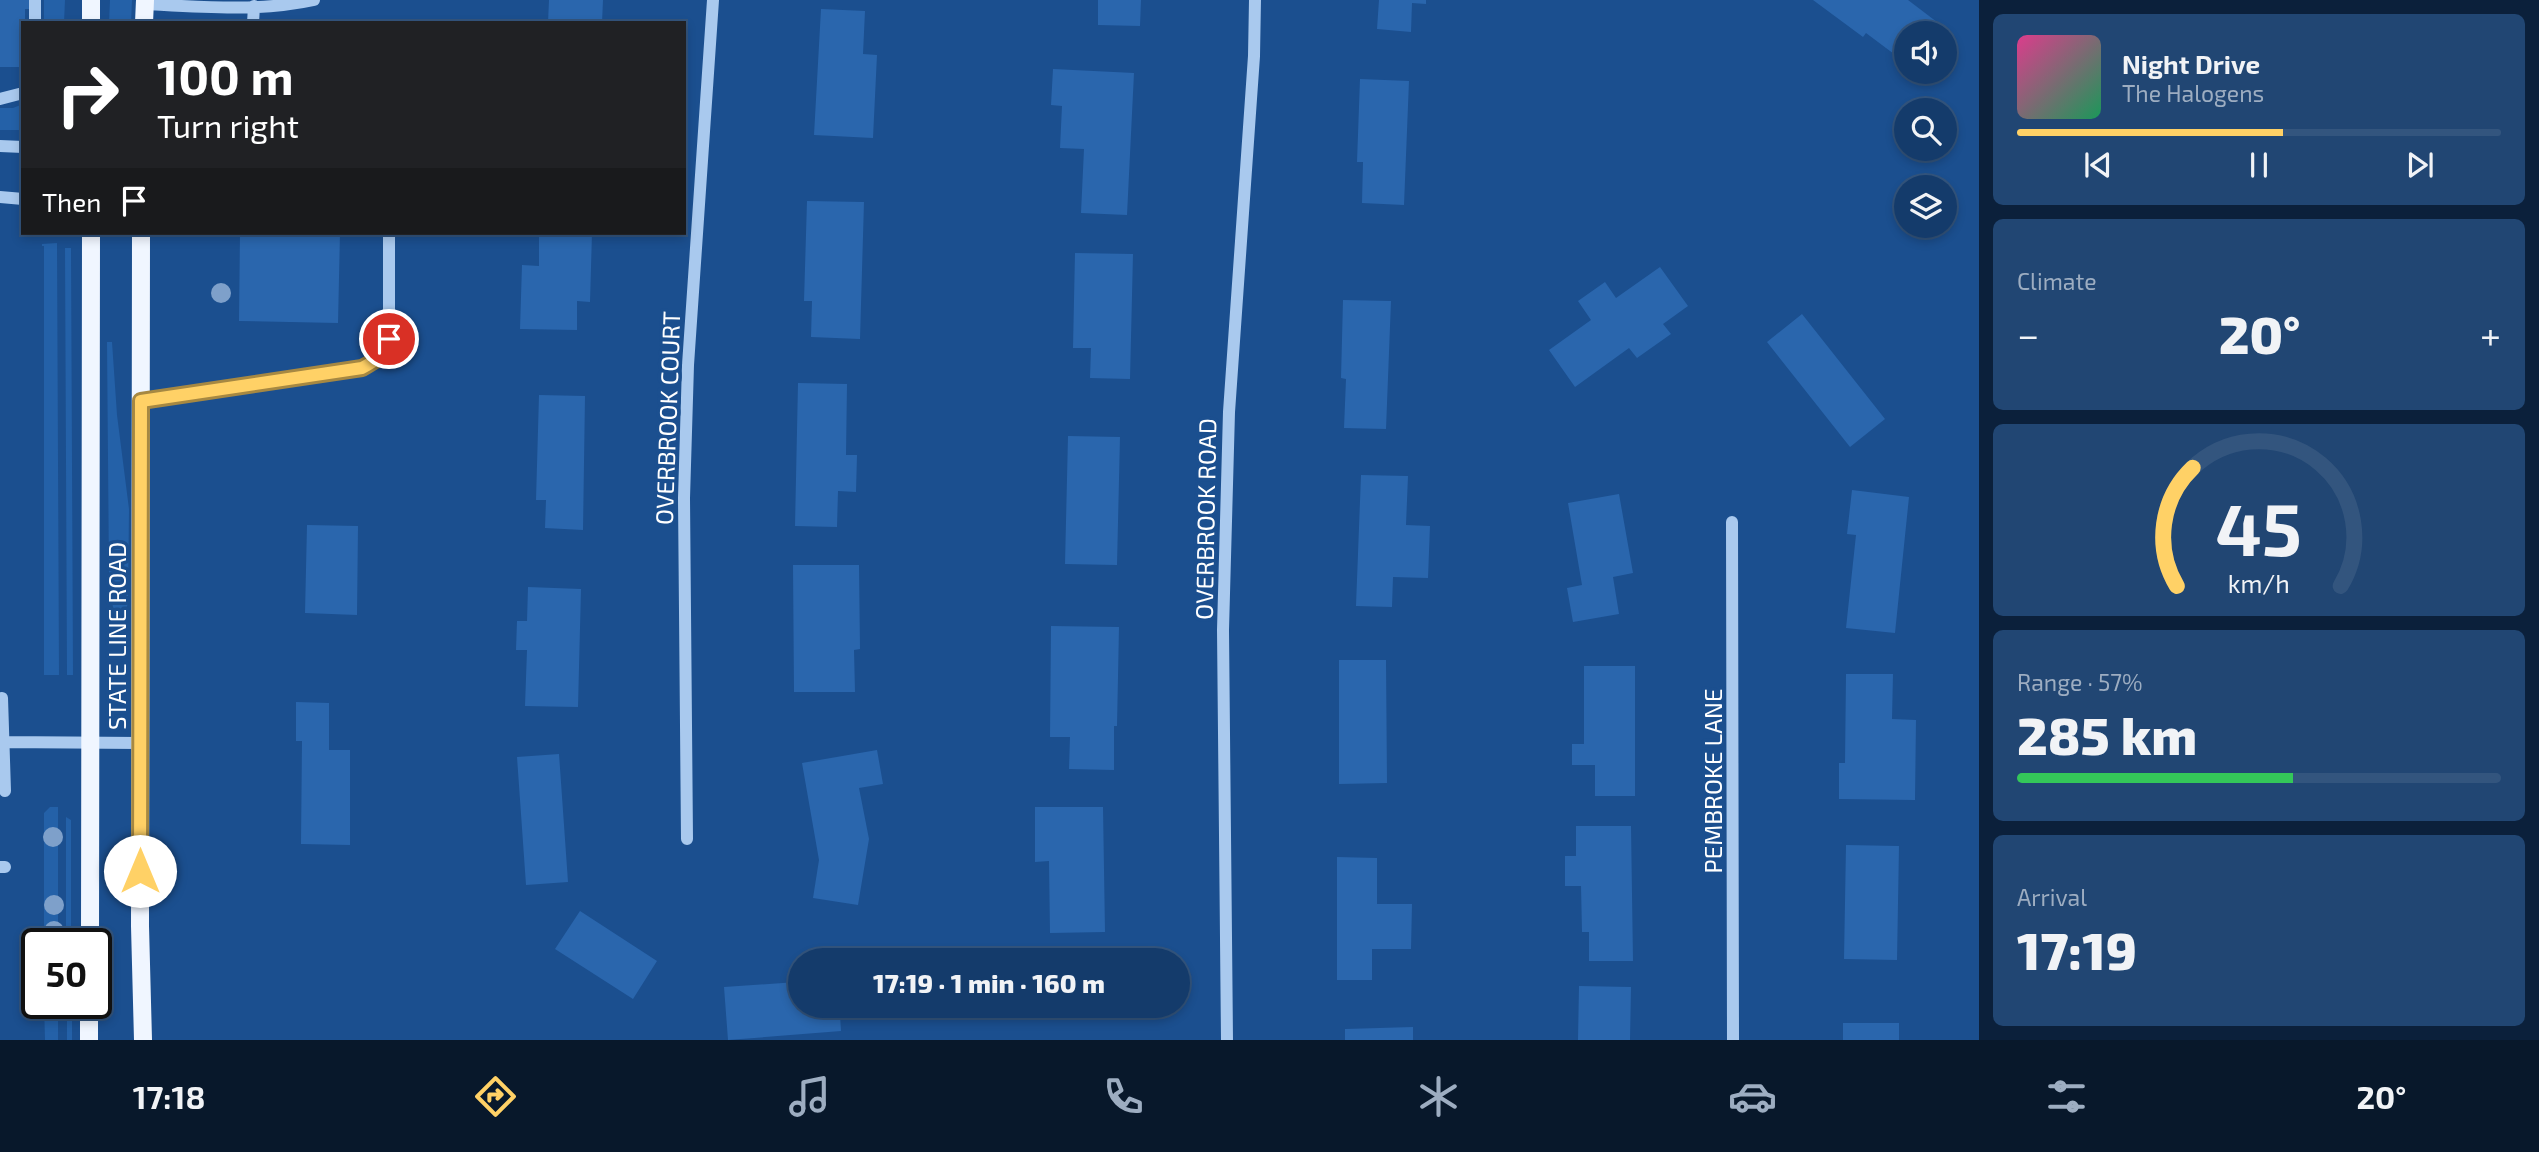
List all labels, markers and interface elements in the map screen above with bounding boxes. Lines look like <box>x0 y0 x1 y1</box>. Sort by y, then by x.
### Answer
map controls <box>1894 21 1957 238</box>
button: sound <box>1894 21 1957 84</box>
text: 100 m <box>157 46 294 105</box>
text: Night Drive <box>2122 48 2260 79</box>
icon: right <box>42 49 133 140</box>
text: The Halogens <box>2122 79 2264 107</box>
button: search <box>1894 98 1957 161</box>
text: Turn right <box>157 106 299 144</box>
icon: previous <box>2079 146 2117 184</box>
icon: pause <box>2240 146 2278 184</box>
icon: next <box>2401 146 2439 184</box>
button: layers <box>1894 175 1957 238</box>
icon: arrive <box>115 182 153 220</box>
text: Then <box>42 186 101 217</box>
text: Climate <box>2017 267 2097 295</box>
text: 20° <box>2219 302 2300 364</box>
pin <box>359 309 419 369</box>
street label: OVERBROOK COURT <box>649 311 685 525</box>
text: − <box>2017 311 2039 357</box>
text: + <box>2480 311 2501 357</box>
icon: arrive <box>370 320 408 358</box>
street label: OVERBROOK ROAD <box>1189 418 1221 620</box>
text: 45 <box>2216 483 2302 571</box>
street label: STATE LINE ROAD <box>102 542 131 730</box>
text: km/h <box>2228 568 2290 598</box>
text: Range · 57% <box>2017 668 2143 696</box>
street label: PEMBROKE LANE <box>1698 689 1727 873</box>
text: 285 km <box>2017 703 2197 765</box>
position arrow <box>103 834 177 908</box>
text: Arrival <box>2017 883 2087 911</box>
text: 17:19 <box>2017 918 2137 980</box>
speed limit sign: 50 <box>21 928 112 1019</box>
text: 17:19 · 1 min · 160 m <box>873 967 1105 998</box>
icon: directions <box>471 1072 520 1121</box>
icon: music <box>785 1072 834 1121</box>
icon: phone <box>1099 1072 1148 1121</box>
icon: climate <box>1414 1072 1463 1121</box>
icon: car <box>1728 1072 1777 1121</box>
icon: filters <box>2042 1072 2091 1121</box>
text: 17:18 <box>133 1077 205 1115</box>
text: 20° <box>2356 1077 2406 1115</box>

